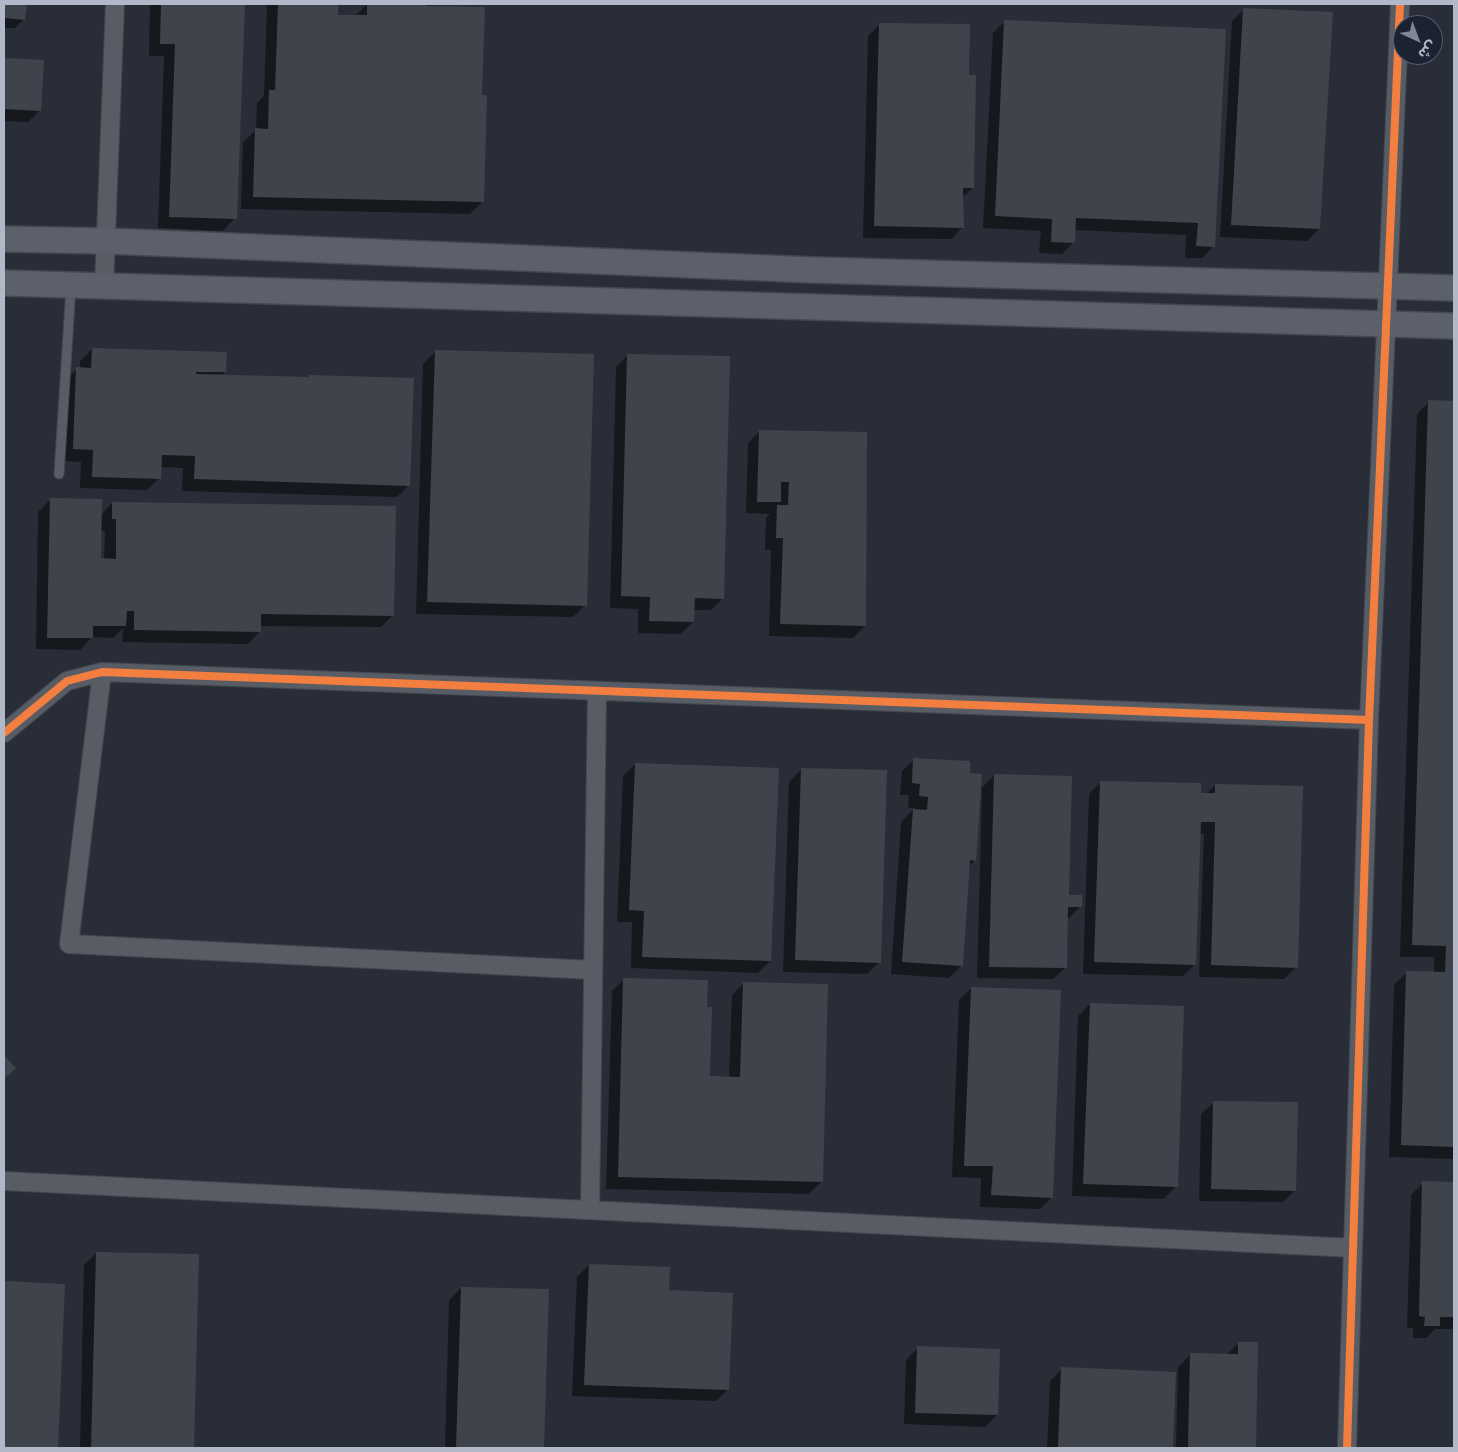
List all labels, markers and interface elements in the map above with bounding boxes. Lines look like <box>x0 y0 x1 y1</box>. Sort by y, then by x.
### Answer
north arrow <box>1393 15 1443 65</box>
text: ش <box>1415 38 1440 63</box>

